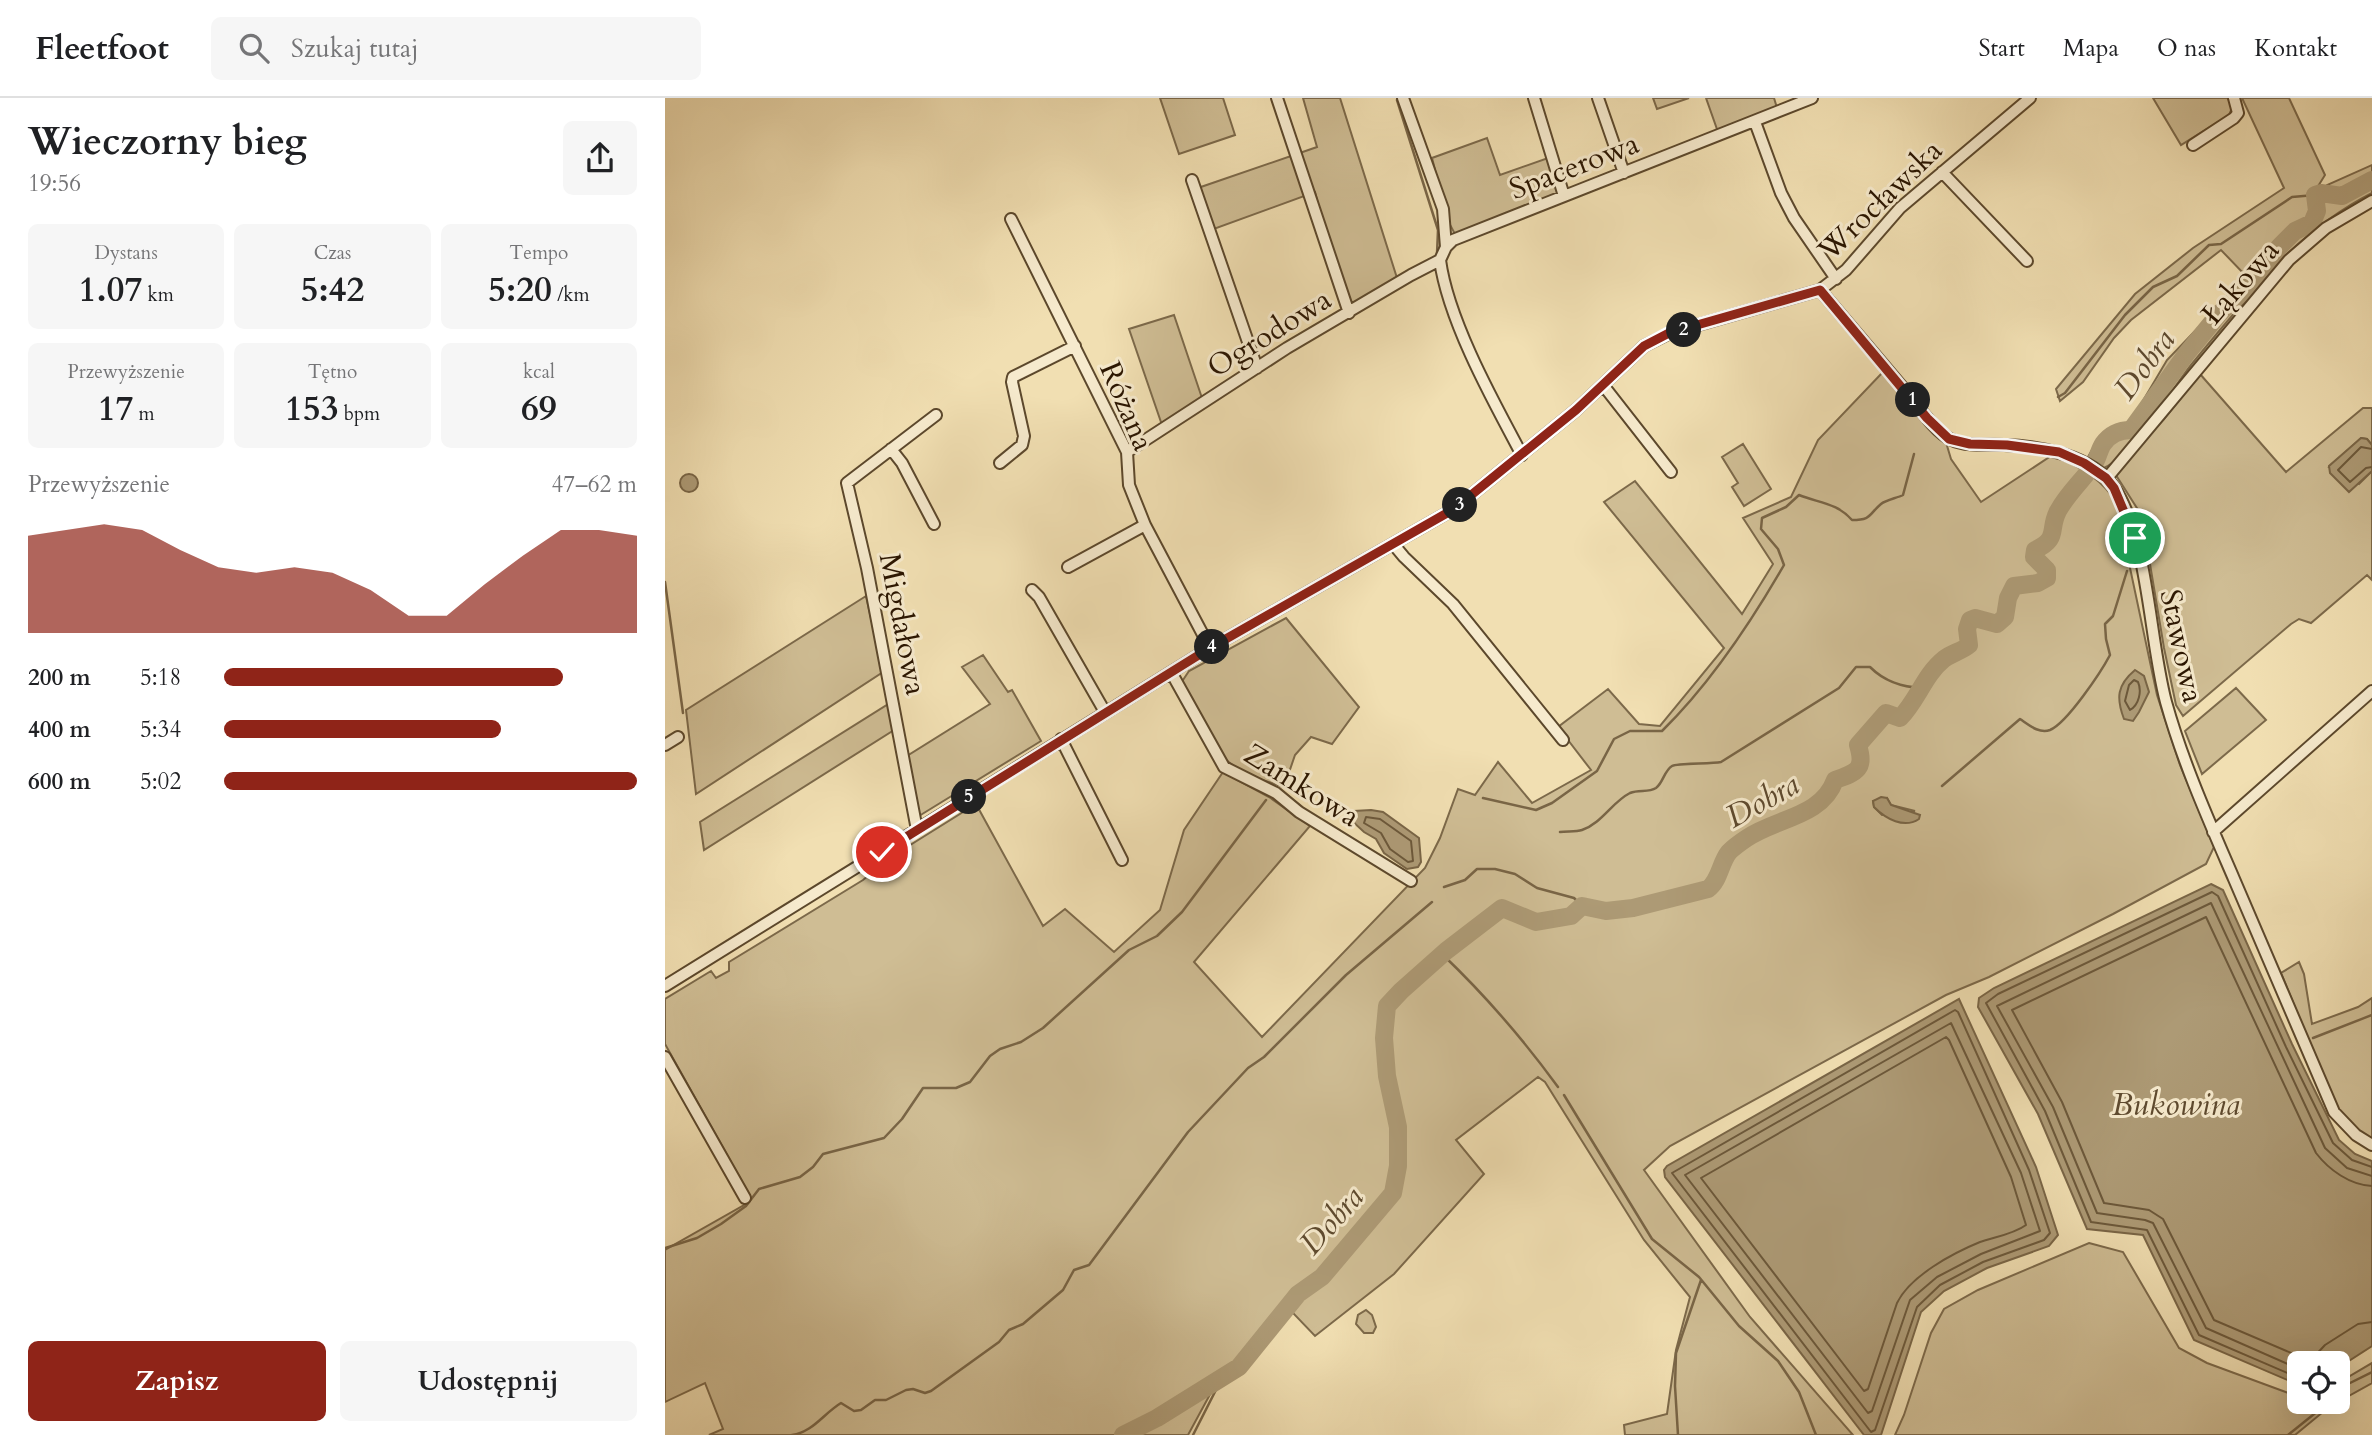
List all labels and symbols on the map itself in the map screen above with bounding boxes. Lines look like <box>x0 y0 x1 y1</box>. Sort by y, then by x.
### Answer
street label: Spacerowa <box>1504 123 1645 210</box>
street label: Wrocławska <box>1808 131 1952 271</box>
street label: Łąkowa <box>2192 231 2289 334</box>
street label: Ogrodowa <box>1199 279 1339 388</box>
pin: 2 <box>1667 313 1701 348</box>
water label: Dobra <box>2104 320 2186 409</box>
street label: Różana <box>1089 355 1164 457</box>
pin: 1 <box>1895 382 1931 418</box>
pin: 3 <box>1443 488 1477 522</box>
pin <box>2105 508 2165 568</box>
street label: Migdałowa <box>869 549 936 699</box>
street label: Stawowa <box>2150 586 2213 707</box>
pin: 4 <box>1195 630 1229 664</box>
street label: Zamkowa <box>1236 734 1367 837</box>
water label: Dobra <box>1718 763 1807 839</box>
pin: 5 <box>951 780 987 814</box>
pin <box>852 822 912 882</box>
water label: Bukowina <box>2112 1083 2240 1127</box>
water label: Dobra <box>1290 1177 1374 1264</box>

